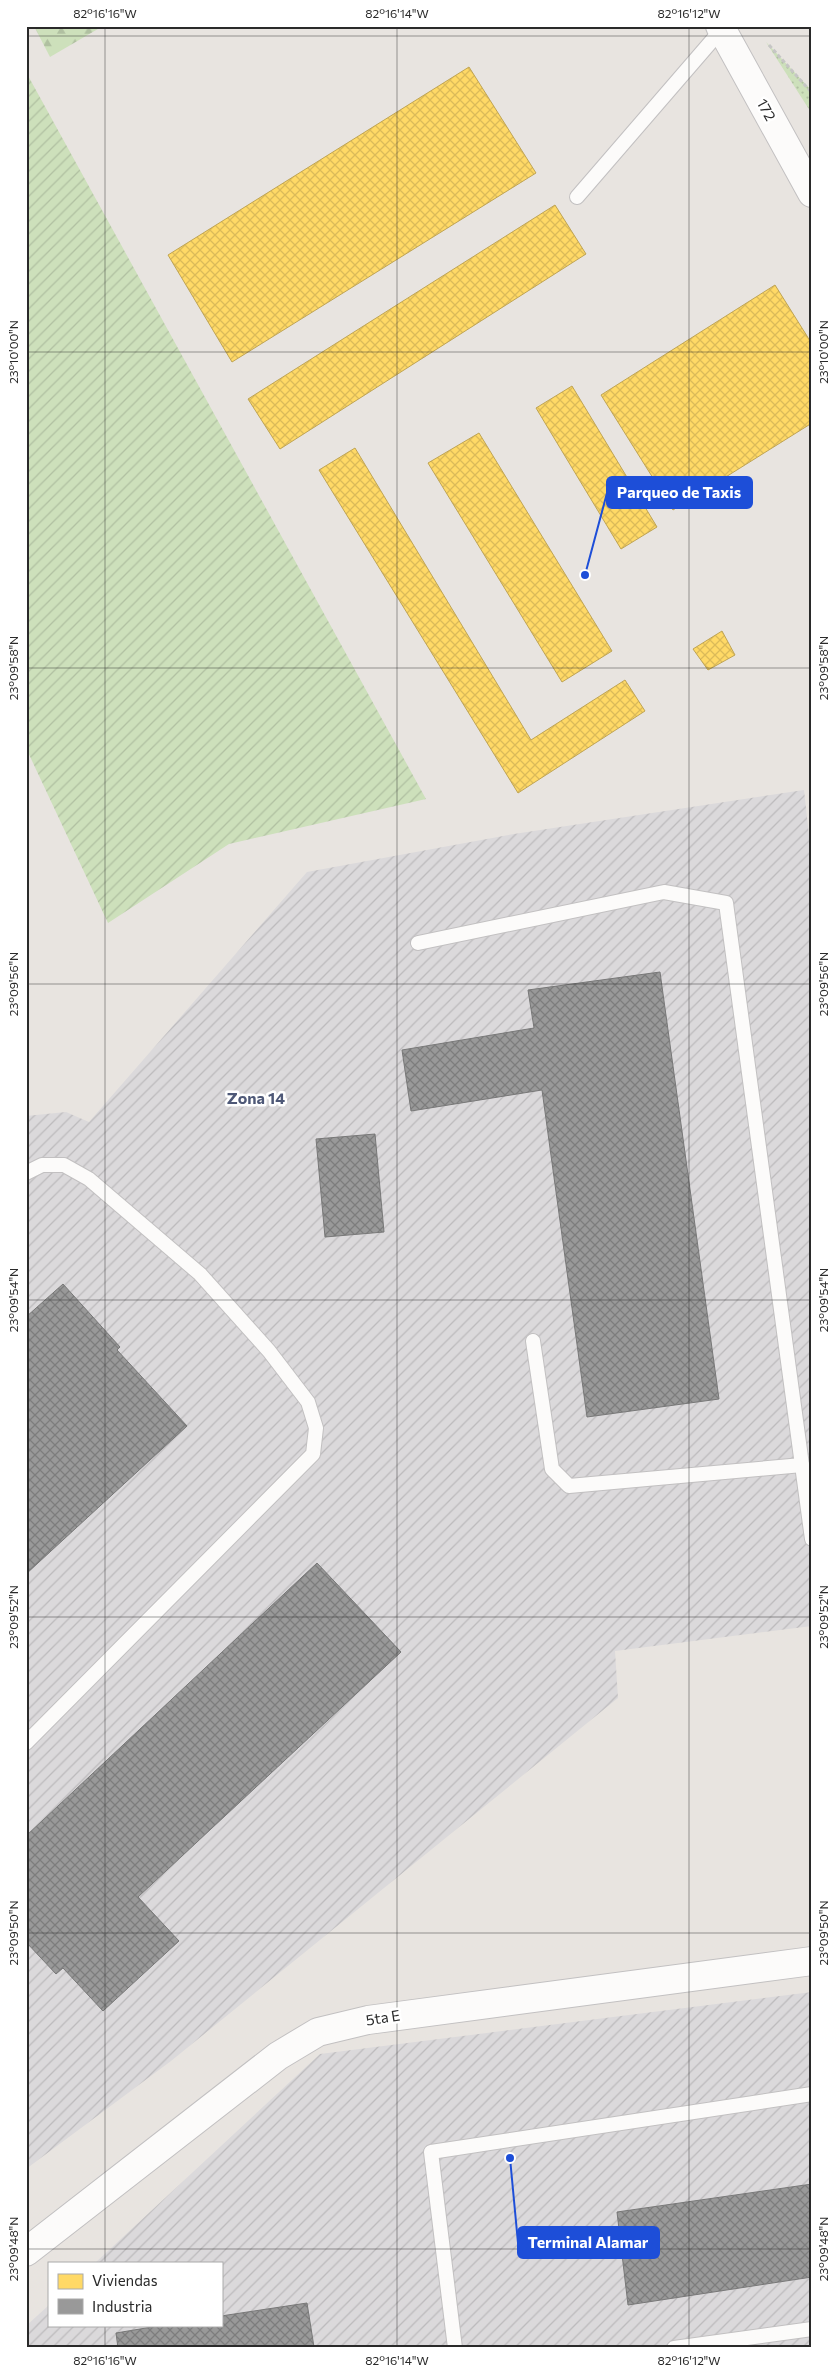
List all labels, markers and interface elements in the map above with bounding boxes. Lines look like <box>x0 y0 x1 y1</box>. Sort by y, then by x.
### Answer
text: 82°16'16"W <box>73 6 137 20</box>
text: 82°16'14"W <box>365 6 429 20</box>
text: 82°16'12"W <box>658 6 720 20</box>
street label: 172 <box>754 95 780 124</box>
text: 23°10'00"N <box>6 320 20 384</box>
text: 23°10'00"N <box>816 320 830 384</box>
callout: Parqueo de Taxis <box>607 477 752 508</box>
text: Parqueo de Taxis <box>617 482 741 501</box>
text: 23°09'58"N <box>6 636 20 700</box>
text: 23°09'58"N <box>816 636 830 700</box>
text: 23°09'56"N <box>6 952 20 1016</box>
text: 23°09'56"N <box>816 952 830 1016</box>
district label: Zona 14 <box>227 1088 285 1107</box>
text: 23°09'54"N <box>6 1268 20 1332</box>
text: 23°09'54"N <box>816 1268 830 1332</box>
text: 23°09'52"N <box>6 1585 20 1649</box>
text: 23°09'52"N <box>816 1585 830 1649</box>
text: 23°09'50"N <box>6 1901 20 1965</box>
text: 23°09'50"N <box>816 1901 830 1965</box>
street label: 5ta E <box>364 2005 401 2029</box>
text: 23°09'48"N <box>6 2217 20 2281</box>
text: 23°09'48"N <box>816 2217 830 2281</box>
callout: Terminal Alamar <box>518 2227 659 2258</box>
text: Terminal Alamar <box>528 2232 649 2251</box>
legend <box>48 2262 222 2326</box>
text: Viviendas <box>92 2271 158 2289</box>
text: Industria <box>92 2297 152 2315</box>
text: 82°16'16"W <box>73 2353 137 2367</box>
text: 82°16'14"W <box>365 2353 429 2367</box>
text: 82°16'12"W <box>658 2353 720 2367</box>

